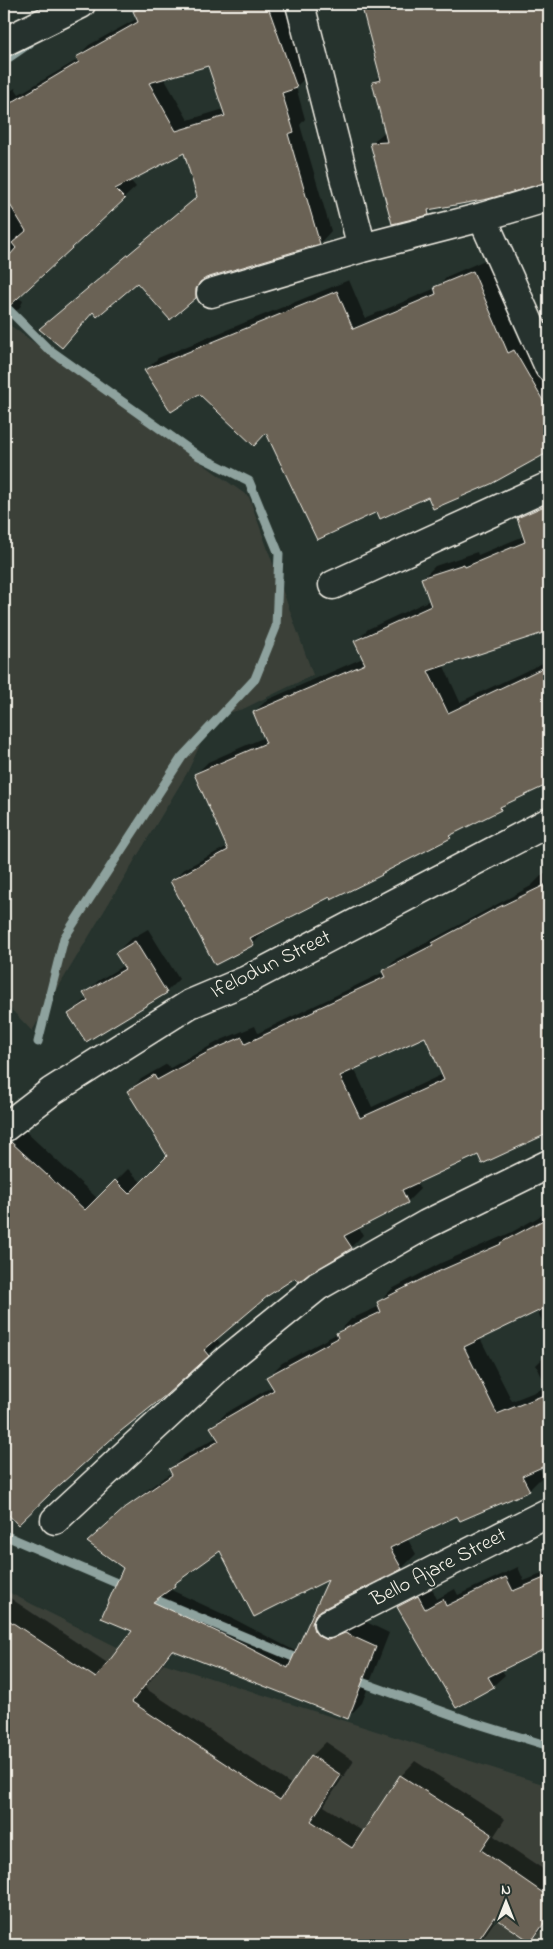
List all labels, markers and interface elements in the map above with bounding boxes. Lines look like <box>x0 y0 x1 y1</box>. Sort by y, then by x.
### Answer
street label: Ifelodun Street <box>206 923 336 1007</box>
street label: Bello Ajare Street <box>365 1521 512 1616</box>
north arrow <box>480 1876 530 1926</box>
text: N <box>501 1880 511 1901</box>

